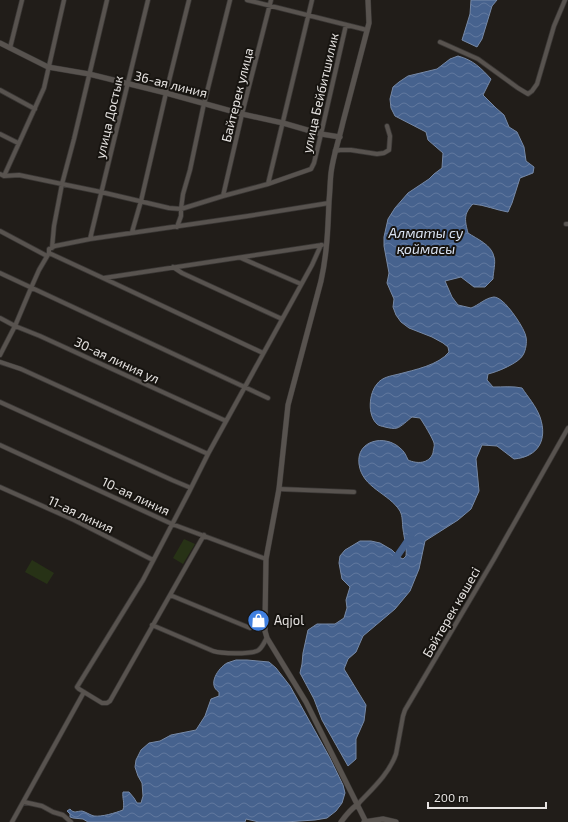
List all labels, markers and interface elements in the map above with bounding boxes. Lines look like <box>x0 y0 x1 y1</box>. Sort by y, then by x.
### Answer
street label: улица Бейбитшилик <box>298 31 342 155</box>
street label: Байтерек улица <box>218 46 256 144</box>
street label: 36-ая линия <box>133 67 209 101</box>
street label: улица Достык <box>92 74 126 160</box>
water label: Алматы су қоймасы <box>388 224 464 257</box>
street label: 30-ая линия ул <box>72 333 162 387</box>
street label: 10-ая линия <box>99 473 173 519</box>
street label: 11-ая линия <box>46 492 116 536</box>
street label: Бәйтерек көшесі <box>419 564 483 660</box>
shop icon: Aqjol <box>245 607 271 633</box>
place label: Aqjol <box>274 612 304 628</box>
scale bar <box>428 784 546 810</box>
text: 200 m <box>434 790 468 804</box>

